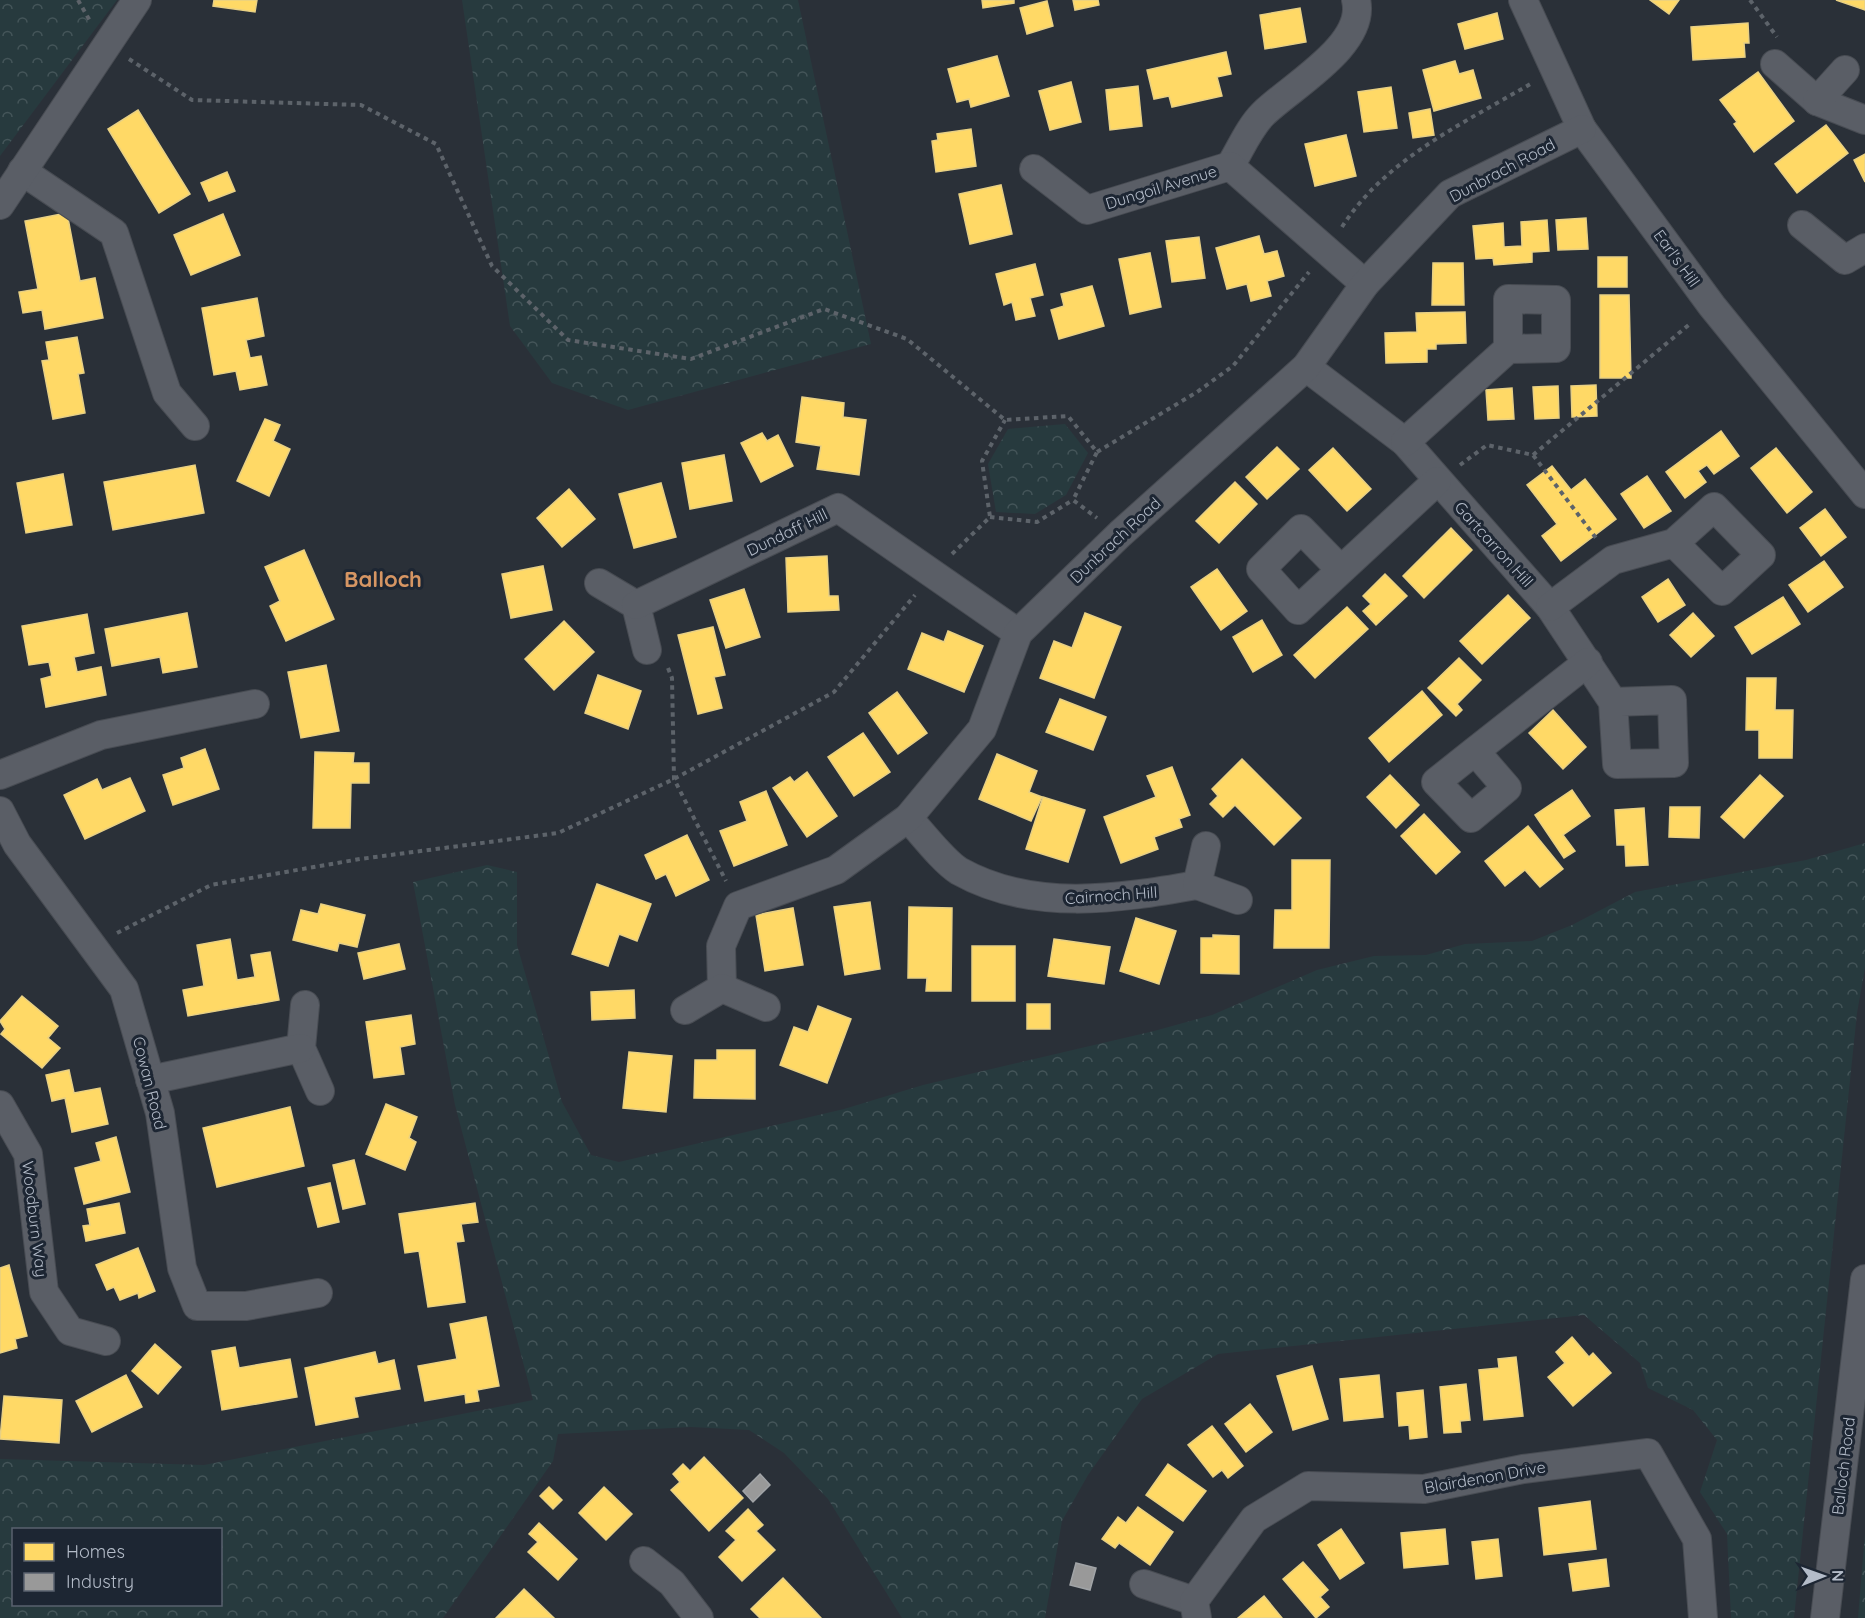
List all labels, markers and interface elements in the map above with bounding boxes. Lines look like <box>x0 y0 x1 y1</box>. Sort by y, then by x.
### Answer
street label: Dunbrach Road <box>1446 134 1558 206</box>
street label: Dungoil Avenue <box>1103 161 1219 213</box>
street label: Earl's Hill <box>1650 225 1704 291</box>
street label: Dunbrach Road <box>1066 493 1164 587</box>
street label: Gartcarron Hill <box>1450 497 1538 591</box>
street label: Dundaff Hill <box>743 504 831 560</box>
district label: Balloch <box>344 565 422 593</box>
street label: Cairnoch Hill <box>1064 882 1158 908</box>
street label: Cowan Road <box>129 1034 171 1132</box>
street label: Woodburn Way <box>18 1160 52 1278</box>
street label: Balloch Road <box>1827 1416 1859 1516</box>
street label: Blairdenon Drive <box>1423 1456 1547 1498</box>
legend <box>12 1528 222 1606</box>
text: Homes <box>66 1540 125 1563</box>
north arrow <box>1793 1546 1853 1606</box>
text: Industry <box>66 1570 134 1593</box>
text: N <box>1828 1570 1848 1582</box>

